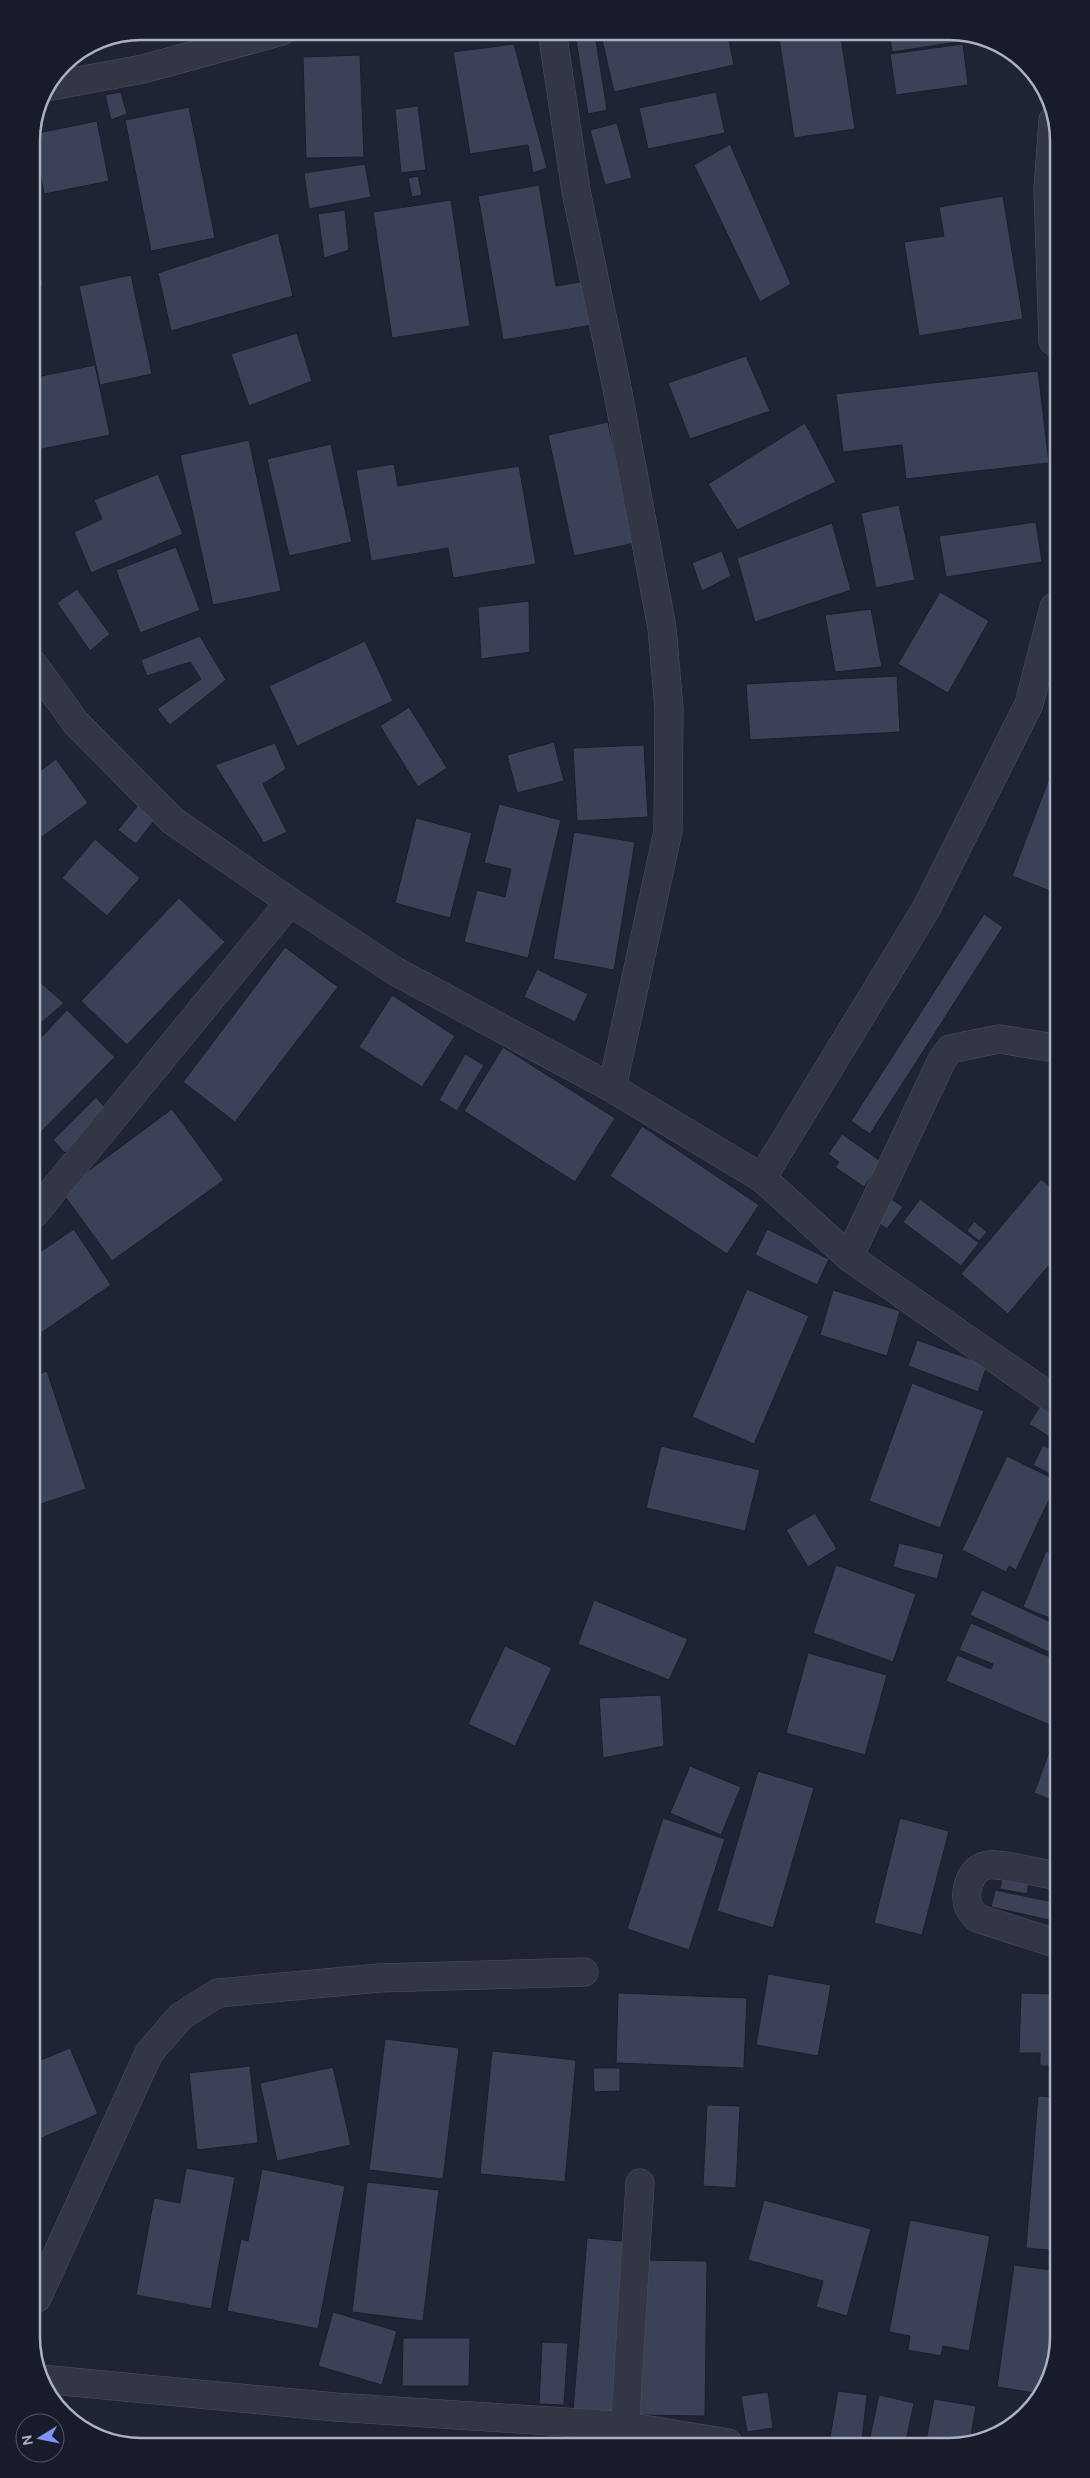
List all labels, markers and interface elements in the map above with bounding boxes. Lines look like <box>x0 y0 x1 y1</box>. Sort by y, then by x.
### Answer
north arrow <box>15 2413 65 2463</box>
text: N <box>18 2434 36 2447</box>

